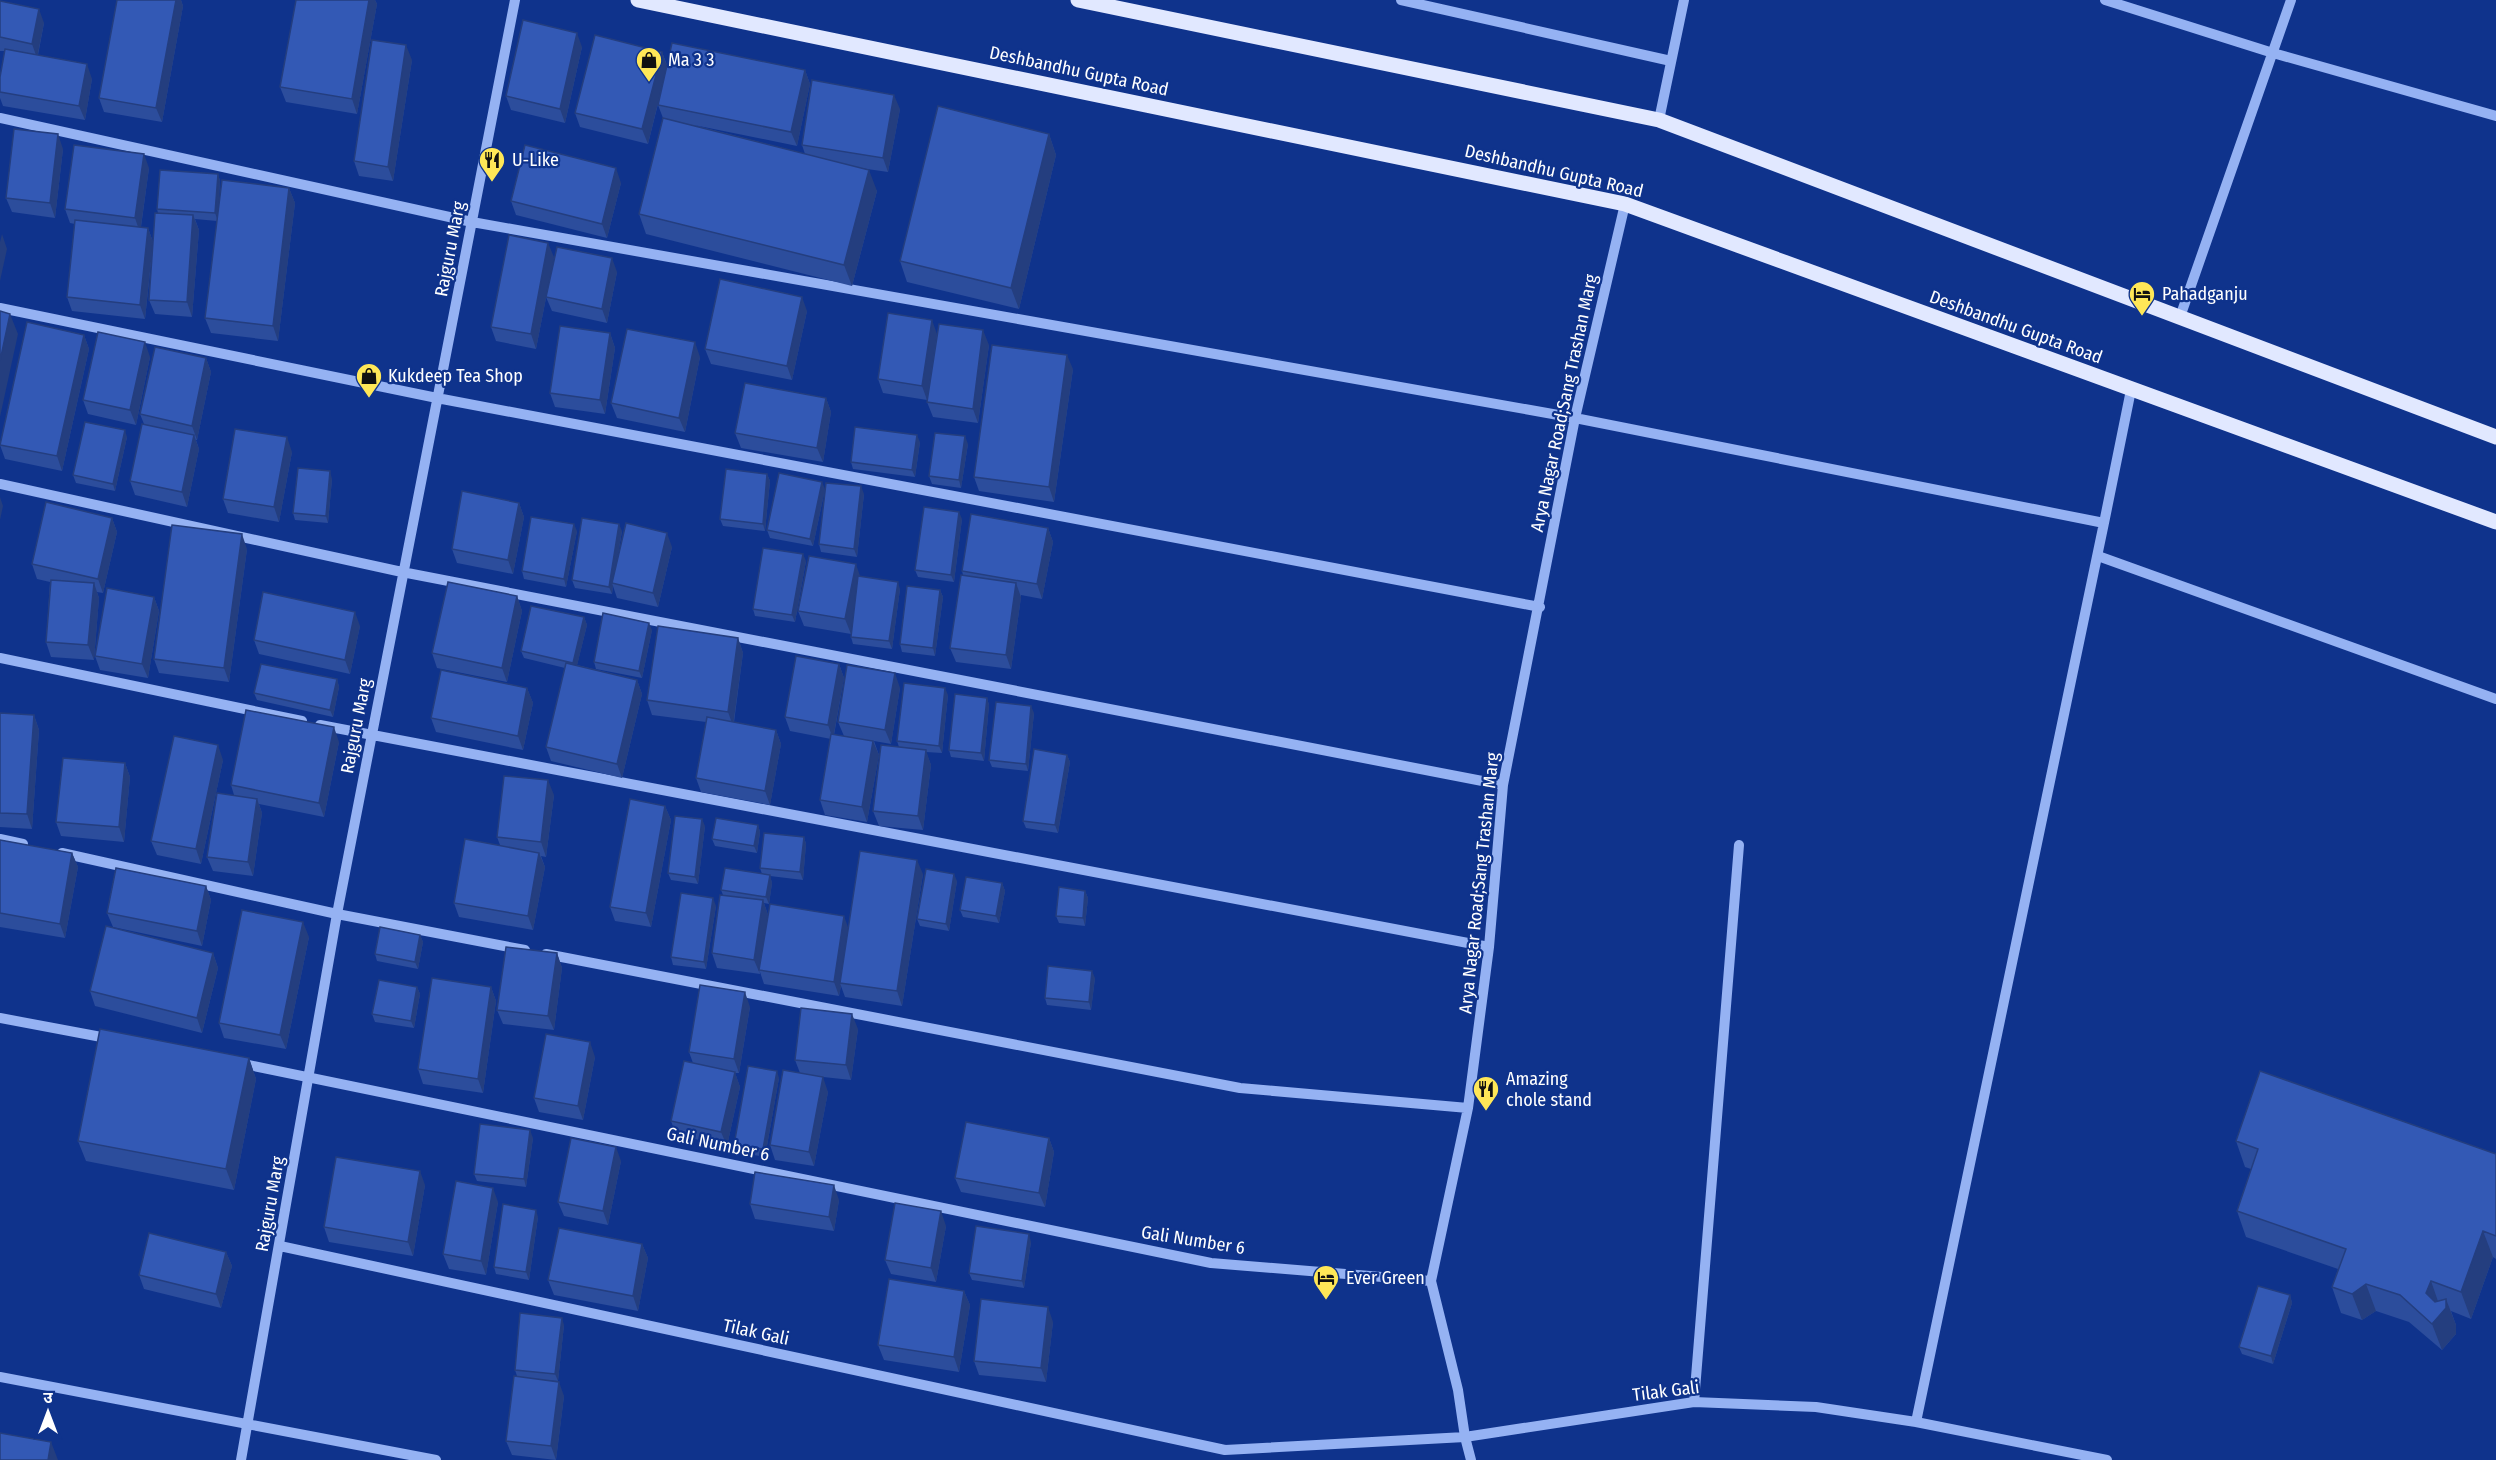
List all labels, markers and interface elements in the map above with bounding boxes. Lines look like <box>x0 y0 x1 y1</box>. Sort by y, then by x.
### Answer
street label: Deshbandhu Gupta Road <box>987 41 1171 101</box>
shop icon: Ma 3 3 <box>634 45 664 83</box>
place label: Ma 3 3 <box>668 49 714 71</box>
street label: Deshbandhu Gupta Road <box>1463 140 1645 202</box>
restaurant icon: U-Like <box>477 145 507 183</box>
place label: U-Like <box>512 149 559 171</box>
street label: Rajguru Marg <box>430 199 470 298</box>
street label: Arya Nagar Road;Sang Trashan Marg <box>1526 272 1602 534</box>
hotel icon: Pahadganju <box>2127 279 2157 317</box>
place label: Pahadganju <box>2162 283 2248 305</box>
street label: Deshbandhu Gupta Road <box>1927 285 2105 369</box>
shop icon: Kukdeep Tea Shop <box>354 361 384 399</box>
place label: Kukdeep Tea Shop <box>388 365 523 387</box>
street label: Rajguru Marg <box>336 676 376 775</box>
street label: Arya Nagar Road;Sang Trashan Marg <box>1454 751 1504 1015</box>
place label: Amazing chole stand <box>1506 1068 1592 1111</box>
restaurant icon: Amazing chole stand <box>1471 1074 1501 1112</box>
street label: Gali Number 6 <box>665 1122 771 1166</box>
street label: Rajguru Marg <box>251 1154 289 1253</box>
street label: Gali Number 6 <box>1140 1221 1246 1259</box>
hotel icon: Ever Green <box>1311 1263 1341 1301</box>
place label: Ever Green <box>1346 1267 1425 1289</box>
street label: Tilak Gali <box>721 1314 791 1350</box>
street label: Tilak Gali <box>1631 1376 1701 1406</box>
north arrow <box>18 1382 78 1442</box>
text: उ <box>43 1388 53 1407</box>

